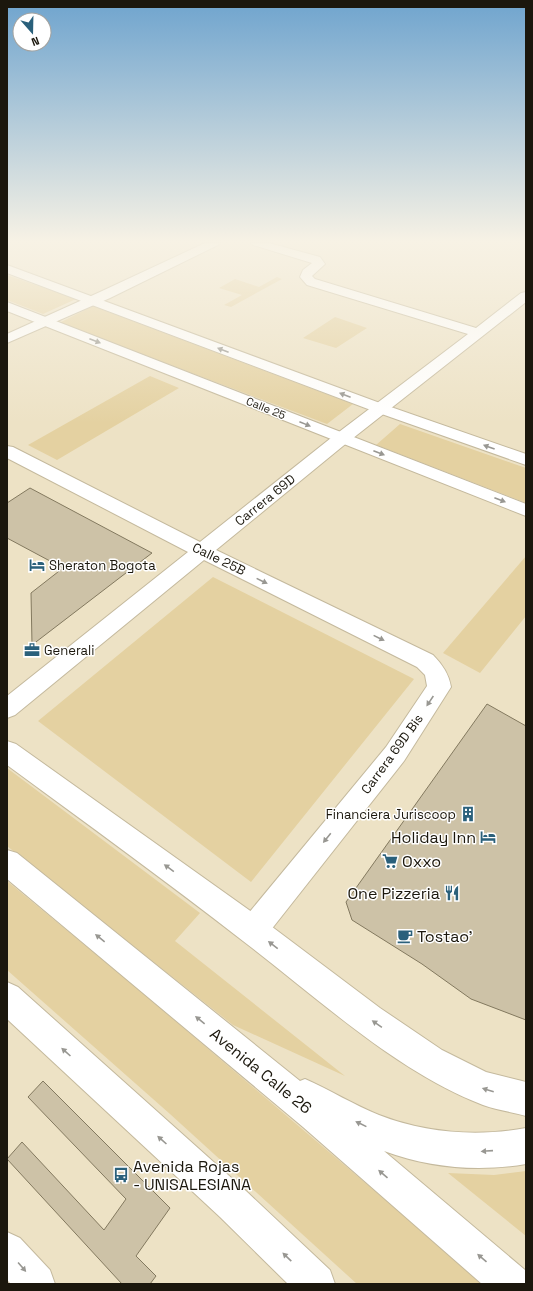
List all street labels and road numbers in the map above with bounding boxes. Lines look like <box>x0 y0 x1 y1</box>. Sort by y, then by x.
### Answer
street label: Calle 25 <box>244 394 288 422</box>
street label: Carrera 69D <box>231 470 299 530</box>
street label: Calle 25B <box>189 539 249 579</box>
street label: Carrera 69D Bis <box>357 710 427 797</box>
street label: Avenida Calle 26 <box>206 1023 316 1119</box>

